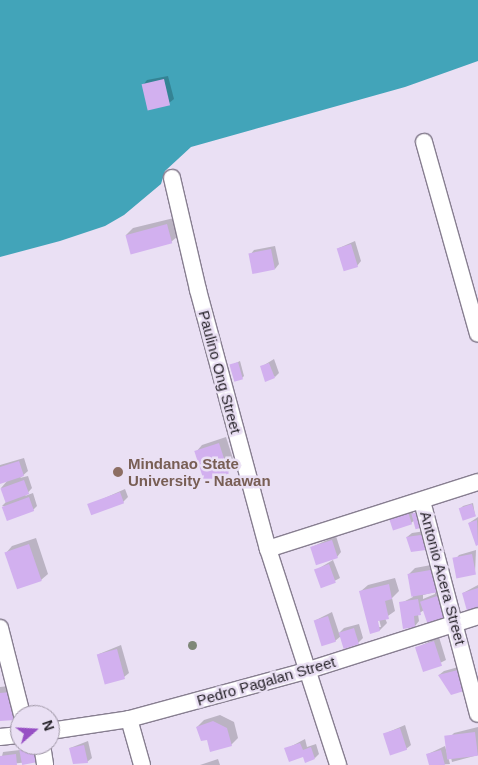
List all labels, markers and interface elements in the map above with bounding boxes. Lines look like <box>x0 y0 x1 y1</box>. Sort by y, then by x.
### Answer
street label: Paulino Ong Street <box>195 308 245 436</box>
place label: Mindanao State University - Naawan <box>128 454 271 489</box>
marker: Mindanao State University - Naawan <box>112 466 124 478</box>
street label: Antonio Acera Street <box>416 509 470 647</box>
street label: Pedro Pagalan Street <box>195 653 337 709</box>
north arrow <box>10 705 60 755</box>
text: N <box>39 718 57 733</box>

